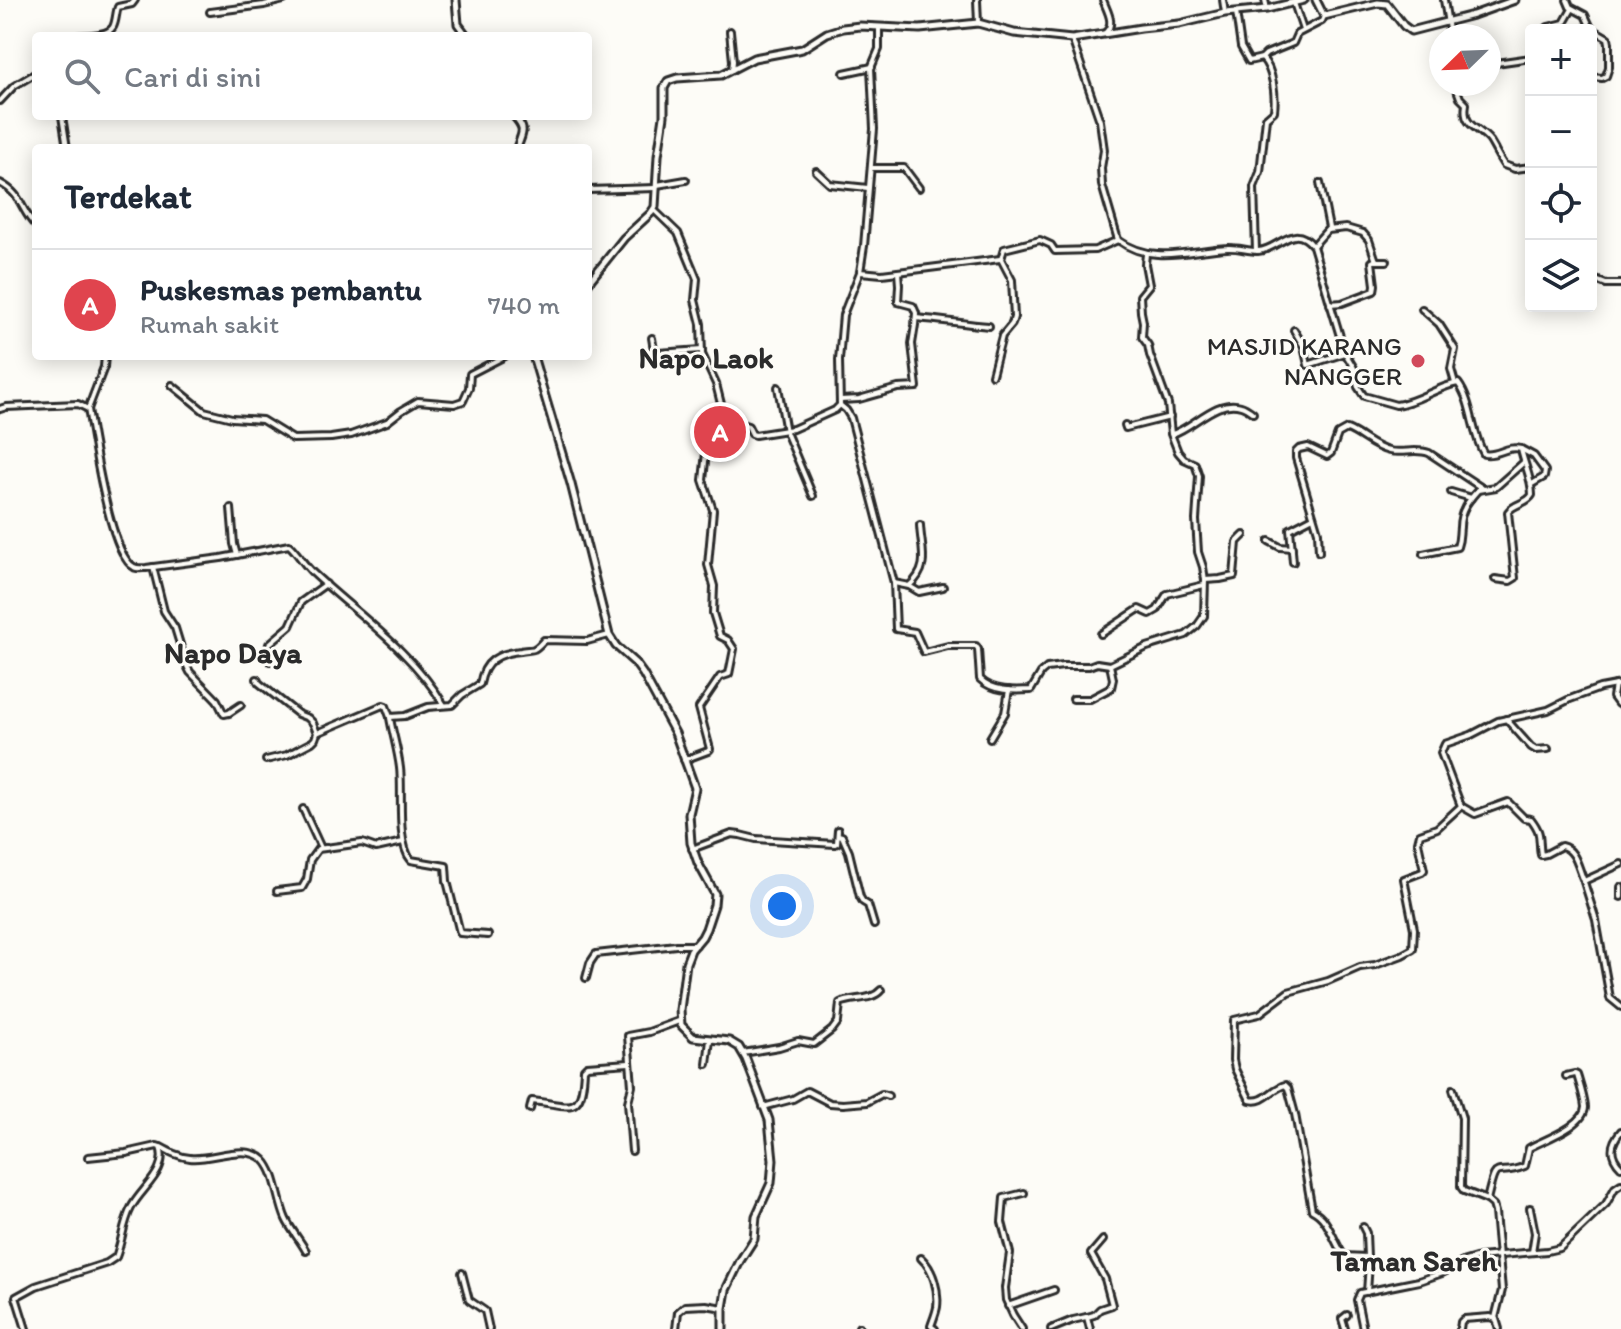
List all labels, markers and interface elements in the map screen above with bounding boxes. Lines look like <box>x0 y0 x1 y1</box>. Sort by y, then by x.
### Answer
north arrow <box>1429 24 1501 96</box>
map controls <box>1525 24 1597 312</box>
button: + <box>1525 24 1597 96</box>
search box <box>32 32 592 120</box>
icon: search <box>60 54 104 98</box>
text: Cari di sini <box>124 58 262 95</box>
button: − <box>1525 96 1597 168</box>
button: locate <box>1525 168 1597 240</box>
text: Terdekat <box>64 176 192 217</box>
button: layers <box>1525 240 1597 312</box>
text: Puskesmas pembantu <box>140 271 422 308</box>
text: A <box>82 289 98 321</box>
text: 740 m <box>488 289 560 321</box>
text: Rumah sakit <box>140 308 279 340</box>
place label: MASJID KARANG NANGGER <box>1207 330 1402 392</box>
district label: Napo Laok <box>638 339 774 376</box>
marker: MASJID KARANG NANGGER <box>1409 352 1427 370</box>
pin: A <box>694 402 746 462</box>
district label: Napo Daya <box>164 634 302 671</box>
your location <box>762 886 802 926</box>
district label: Taman Sareh <box>1329 1242 1498 1279</box>

